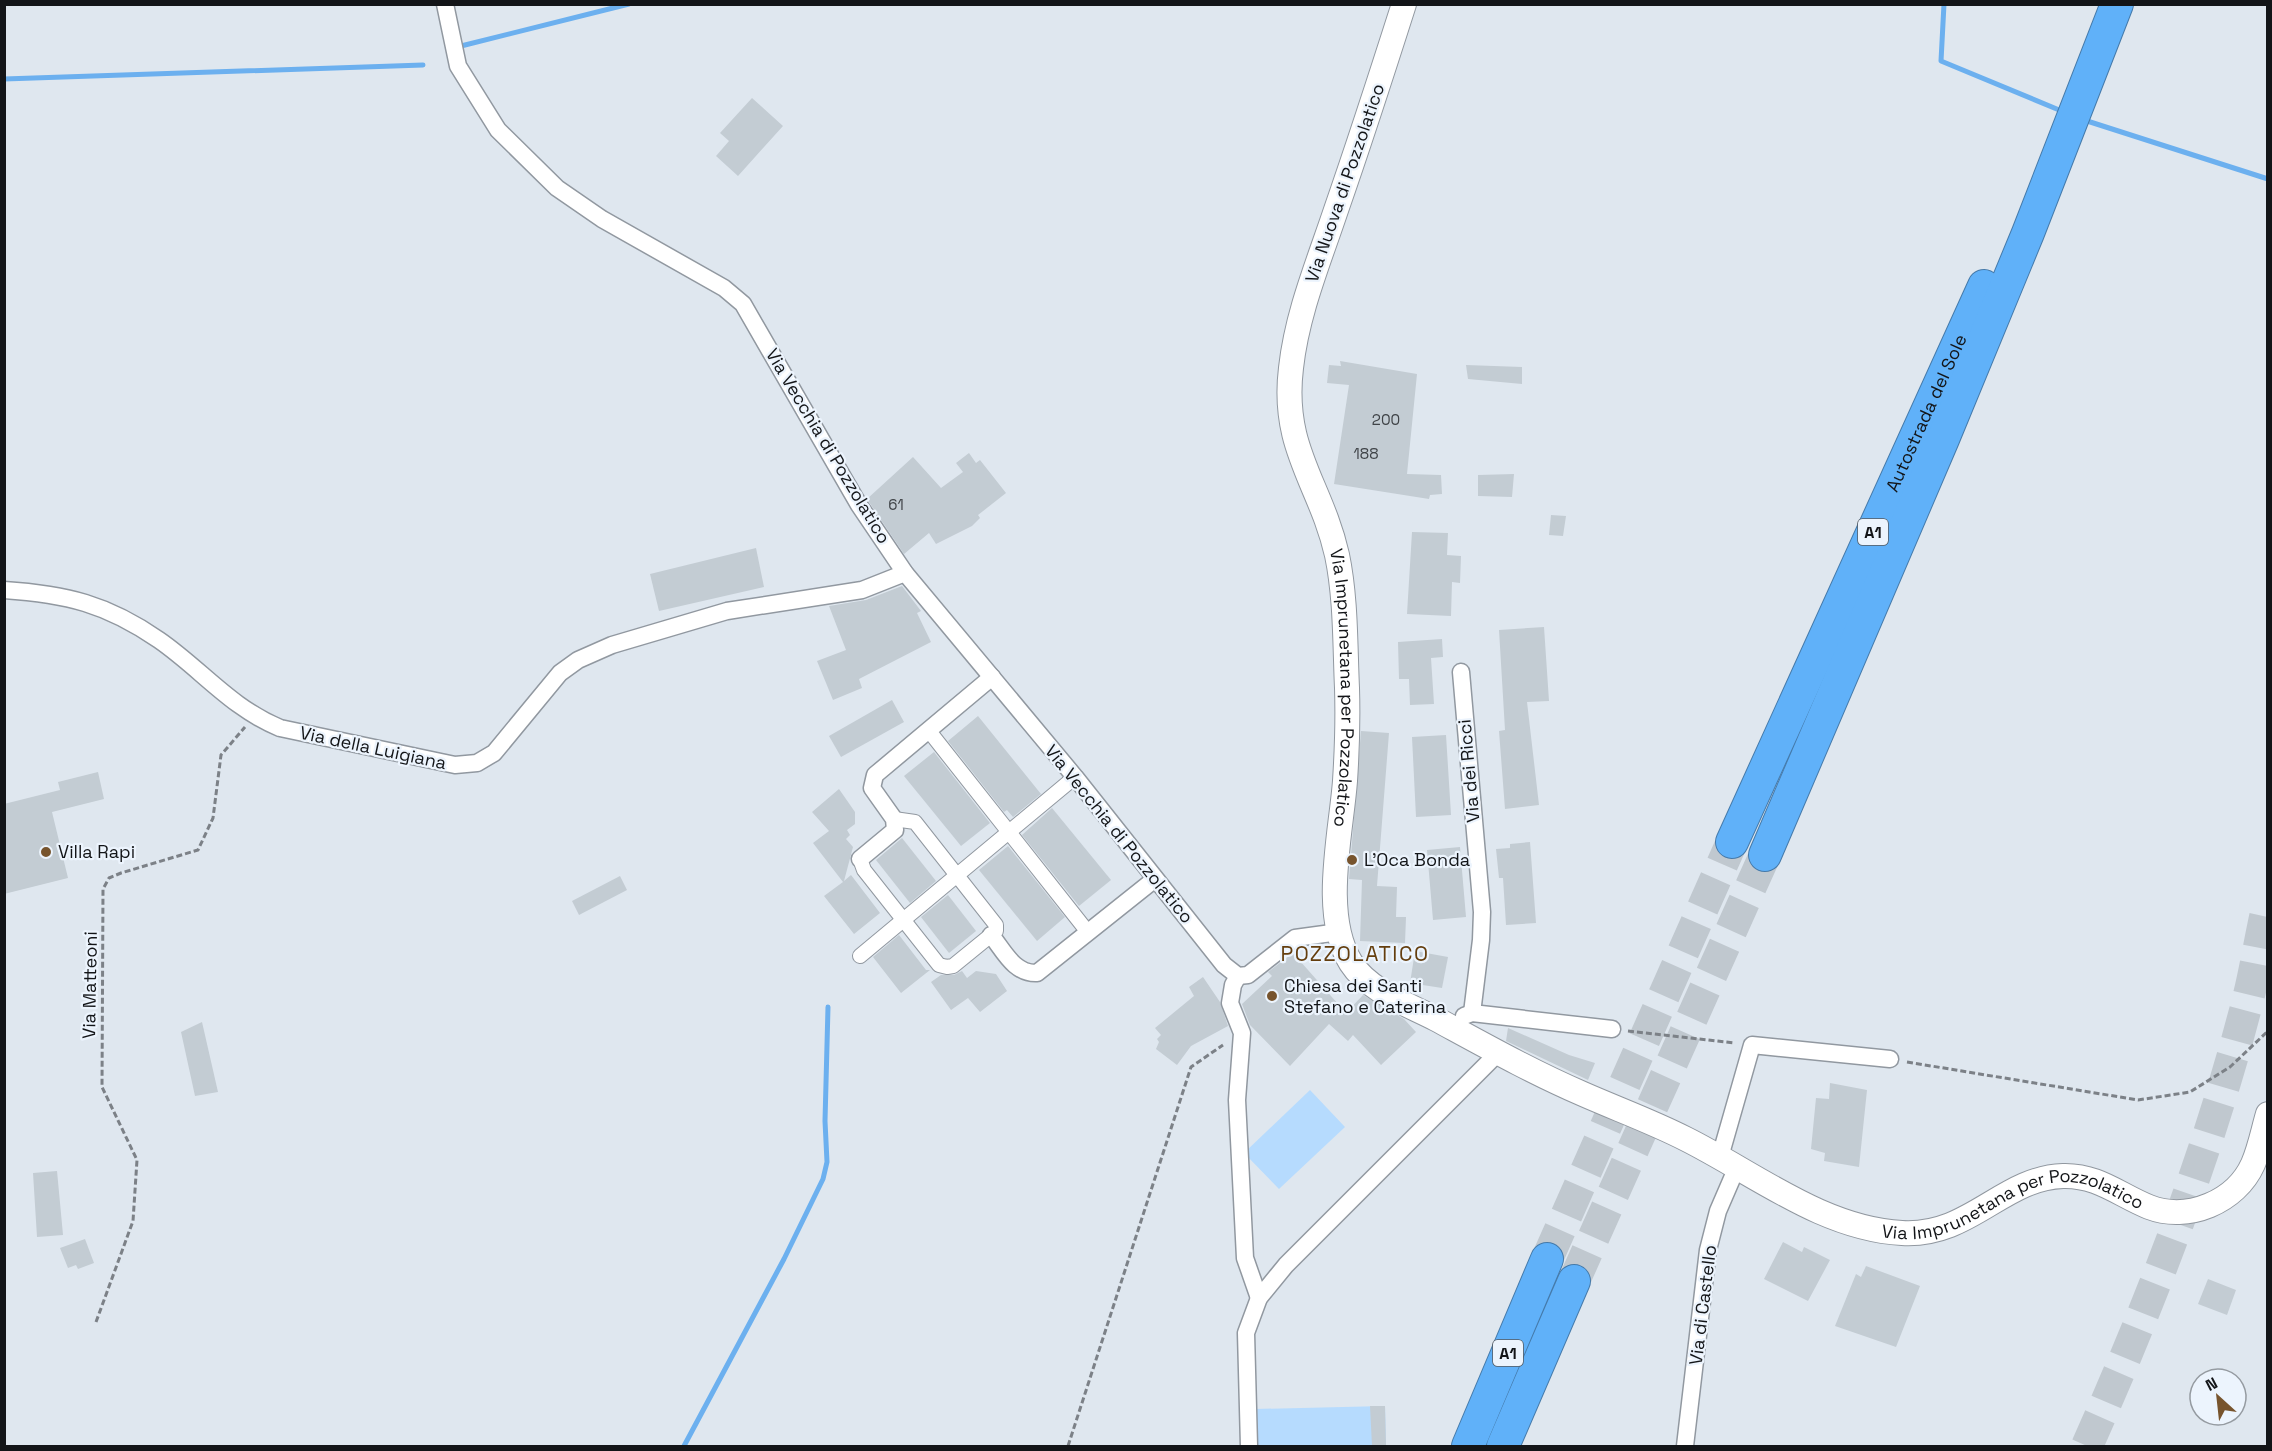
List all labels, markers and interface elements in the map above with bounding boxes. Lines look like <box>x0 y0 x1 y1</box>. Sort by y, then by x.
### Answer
street label: Via Nuova di Pozzolatico <box>1300 80 1389 285</box>
street label: Autostrada del Sole <box>1880 330 1972 495</box>
street label: Via Vecchia di Pozzolatico <box>761 344 896 548</box>
house number: 200 <box>1372 410 1400 429</box>
house number: 188 <box>1354 444 1378 463</box>
house number: 61 <box>888 495 904 514</box>
road number: A1 <box>1858 519 1888 545</box>
street label: Via Imprunetana per Pozzolatico <box>1325 546 1359 829</box>
street label: Via dei Ricci <box>1453 718 1484 824</box>
street label: Via della Luigiana <box>298 721 449 774</box>
street label: Via Vecchia di Pozzolatico <box>1040 740 1199 928</box>
place label: Villa Rapi <box>58 840 135 863</box>
marker: Villa Rapi <box>39 845 53 859</box>
place label: L’Oca Bonda <box>1364 848 1470 871</box>
marker: L’Oca Bonda <box>1345 853 1359 867</box>
street label: Via Matteoni <box>77 931 102 1039</box>
district label: POZZOLATICO <box>1281 940 1429 967</box>
place label: Chiesa dei Santi Stefano e Caterina <box>1284 974 1446 1018</box>
marker: Chiesa dei Santi Stefano e Caterina <box>1265 989 1279 1003</box>
street label: Via Imprunetana per Pozzolatico <box>1880 1164 2148 1244</box>
street label: Via di Castello <box>1684 1244 1721 1366</box>
road number: A1 <box>1493 1340 1523 1366</box>
north arrow <box>2188 1367 2248 1427</box>
text: N <box>2202 1372 2221 1396</box>

